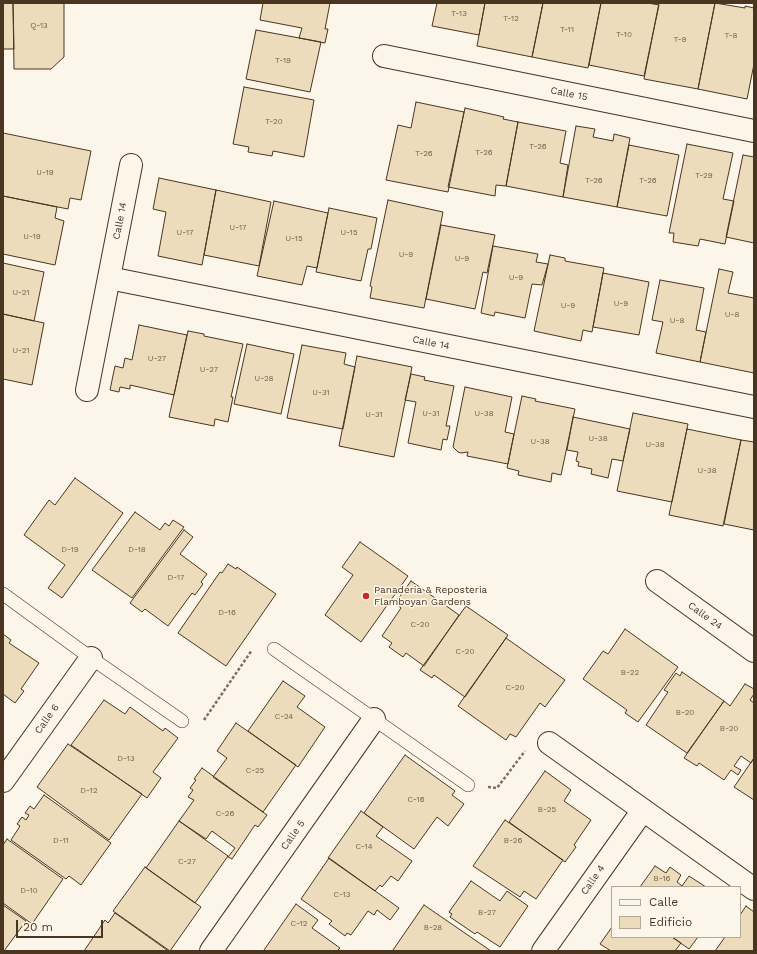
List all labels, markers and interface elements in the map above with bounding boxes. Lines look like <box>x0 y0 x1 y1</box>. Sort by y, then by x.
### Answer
house number: T-13 <box>451 9 467 19</box>
house number: T-12 <box>503 14 519 24</box>
house number: Q-13 <box>30 21 48 31</box>
house number: T-11 <box>560 25 574 35</box>
house number: T-10 <box>616 30 632 40</box>
house number: T-8 <box>724 31 738 41</box>
house number: T-9 <box>673 35 687 45</box>
house number: T-19 <box>275 56 291 66</box>
street label: Calle 15 <box>549 85 589 103</box>
house number: T-20 <box>265 117 283 127</box>
house number: T-26 <box>529 142 547 152</box>
house number: T-26 <box>475 148 493 158</box>
house number: T-26 <box>415 149 433 159</box>
house number: U-19 <box>36 168 54 178</box>
house number: T-29 <box>695 171 713 181</box>
house number: T-26 <box>585 176 603 186</box>
house number: T-26 <box>639 176 657 186</box>
street label: Calle 14 <box>111 201 129 241</box>
house number: U-17 <box>229 223 247 233</box>
house number: U-17 <box>176 228 194 238</box>
house number: U-15 <box>340 228 358 238</box>
house number: U-19 <box>23 232 41 242</box>
house number: U-15 <box>285 234 303 244</box>
house number: U-9 <box>399 250 413 260</box>
house number: U-9 <box>455 254 469 264</box>
house number: U-9 <box>509 273 523 283</box>
house number: U-21 <box>12 288 30 298</box>
house number: U-9 <box>614 299 628 309</box>
house number: U-9 <box>561 301 575 311</box>
house number: U-8 <box>725 310 739 320</box>
house number: U-8 <box>670 316 684 326</box>
street label: Calle 14 <box>411 334 451 352</box>
house number: U-21 <box>12 346 30 356</box>
house number: U-27 <box>148 354 166 364</box>
house number: U-27 <box>200 365 218 375</box>
house number: U-28 <box>254 374 274 384</box>
house number: U-31 <box>312 388 330 398</box>
house number: U-31 <box>422 409 440 419</box>
house number: U-38 <box>474 409 494 419</box>
house number: U-31 <box>365 410 383 420</box>
house number: U-38 <box>588 434 608 444</box>
house number: U-38 <box>530 437 550 447</box>
house number: U-38 <box>645 440 665 450</box>
house number: U-38 <box>697 466 717 476</box>
house number: D-19 <box>61 545 79 555</box>
house number: D-18 <box>128 545 146 555</box>
house number: D-17 <box>167 573 185 583</box>
place label: Panaderia & Reposteria Flamboyan Gardens <box>374 584 487 608</box>
marker: Panaderia & Reposteria Flamboyan Gardens <box>361 591 371 601</box>
street label: Calle 24 <box>686 600 724 632</box>
house number: D-16 <box>218 608 236 618</box>
house number: C-20 <box>411 620 429 630</box>
house number: C-20 <box>456 647 474 657</box>
house number: B-22 <box>621 668 639 678</box>
house number: C-20 <box>506 683 524 693</box>
street label: Calle 6 <box>32 702 62 736</box>
house number: B-20 <box>676 708 694 718</box>
house number: C-24 <box>275 712 293 722</box>
house number: B-20 <box>720 724 738 734</box>
house number: D-13 <box>117 754 135 764</box>
house number: C-25 <box>246 766 264 776</box>
house number: D-12 <box>80 786 98 796</box>
house number: C-16 <box>407 795 425 805</box>
house number: B-25 <box>538 805 556 815</box>
house number: C-26 <box>216 809 234 819</box>
street label: Calle 5 <box>278 818 308 852</box>
house number: D-11 <box>53 836 69 846</box>
house number: B-26 <box>504 836 522 846</box>
house number: C-14 <box>355 842 373 852</box>
house number: C-27 <box>178 857 196 867</box>
street label: Calle 4 <box>578 863 608 897</box>
house number: B-16 <box>654 874 670 884</box>
house number: D-10 <box>20 886 38 896</box>
legend <box>611 886 741 938</box>
house number: C-13 <box>334 890 350 900</box>
text: Calle <box>649 895 678 909</box>
house number: B-27 <box>478 908 496 918</box>
scale bar <box>18 912 105 938</box>
text: Edificio <box>649 915 692 929</box>
house number: C-12 <box>291 919 307 929</box>
text: 20 m <box>23 920 53 934</box>
house number: B-28 <box>424 923 442 933</box>

